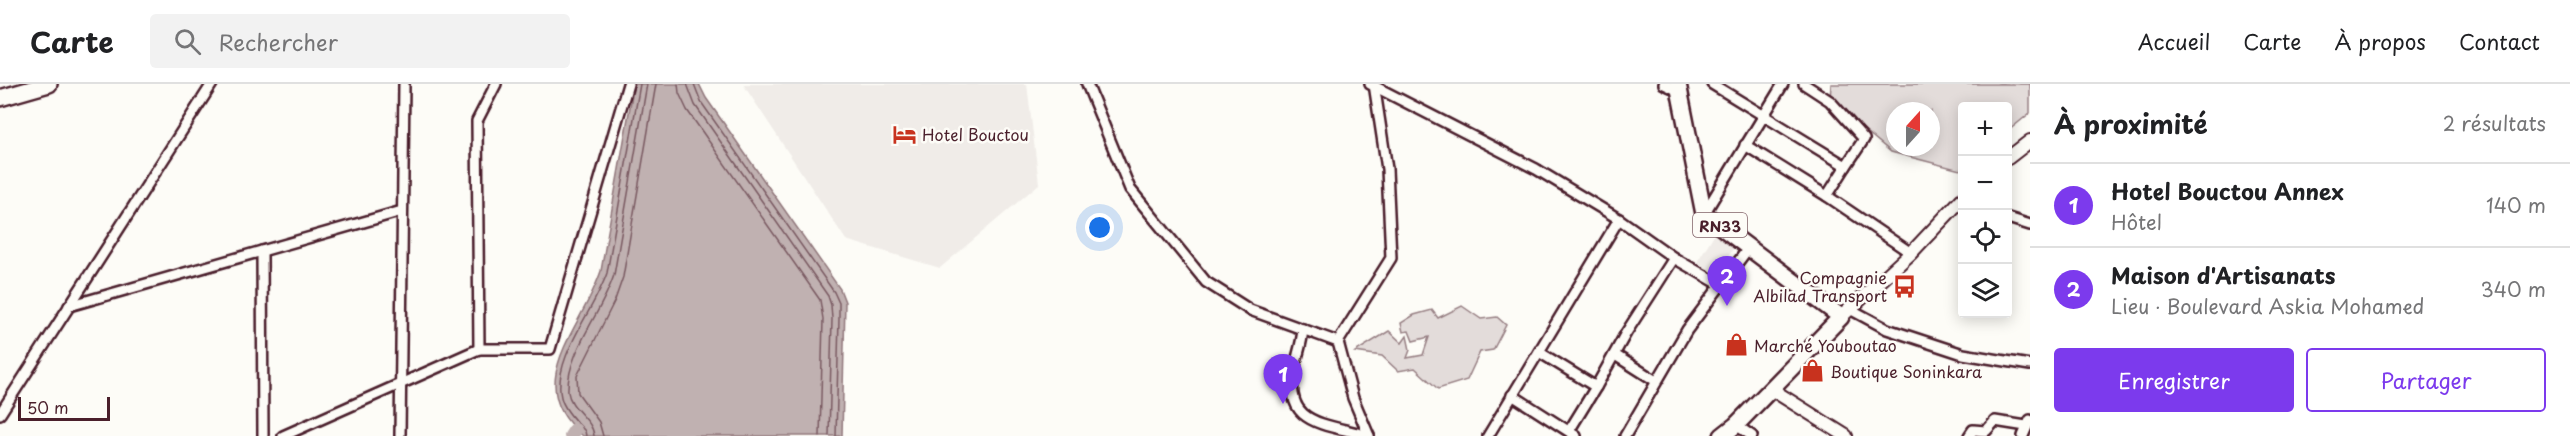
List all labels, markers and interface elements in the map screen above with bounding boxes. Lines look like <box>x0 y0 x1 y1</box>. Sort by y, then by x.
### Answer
search box <box>150 14 570 68</box>
text: Carte <box>30 20 114 63</box>
icon: search <box>171 25 204 58</box>
text: Rechercher <box>219 25 338 58</box>
text: Accueil <box>2138 25 2210 57</box>
text: Carte <box>2243 25 2301 57</box>
text: À propos <box>2334 25 2426 57</box>
text: Contact <box>2459 25 2540 57</box>
north arrow <box>1886 102 1940 156</box>
map controls <box>1958 102 2012 318</box>
button: + <box>1958 102 2012 156</box>
text: À proximité <box>2054 104 2208 143</box>
text: 2 résultats <box>2443 108 2546 138</box>
hotel icon: Hotel Bouctou <box>891 121 917 147</box>
place label: Hotel Bouctou <box>922 122 1029 146</box>
button: − <box>1958 156 2012 210</box>
text: Hotel Bouctou Annex <box>2111 174 2344 207</box>
text: 1 <box>2069 190 2078 220</box>
text: 140 m <box>2486 190 2546 220</box>
text: Hôtel <box>2111 207 2162 237</box>
button: locate <box>1958 210 2012 264</box>
your location <box>1085 213 1114 242</box>
road number: RN33 <box>1693 213 1747 237</box>
pin: 2 <box>1708 256 1746 306</box>
text: Maison d'Artisanats <box>2111 258 2336 291</box>
button: layers <box>1958 264 2012 318</box>
place label: Compagnie Albilad Transport <box>1753 265 1887 307</box>
bus stop icon: Compagnie Albilad Transport <box>1892 273 1918 299</box>
text: 2 <box>2066 274 2081 304</box>
text: 340 m <box>2481 274 2546 304</box>
text: Lieu · Boulevard Askia Mohamed <box>2111 291 2424 321</box>
shop icon: Marché Youboutao <box>1723 332 1749 358</box>
place label: Marché Youboutao <box>1754 333 1897 357</box>
button: Enregistrer <box>2054 348 2294 412</box>
button: Partager <box>2306 348 2546 412</box>
pin: 1 <box>1264 354 1302 404</box>
shop icon: Boutique Soninkara <box>1799 358 1825 384</box>
place label: Boutique Soninkara <box>1830 359 1982 383</box>
scale bar <box>18 394 110 422</box>
text: 50 m <box>27 395 68 419</box>

